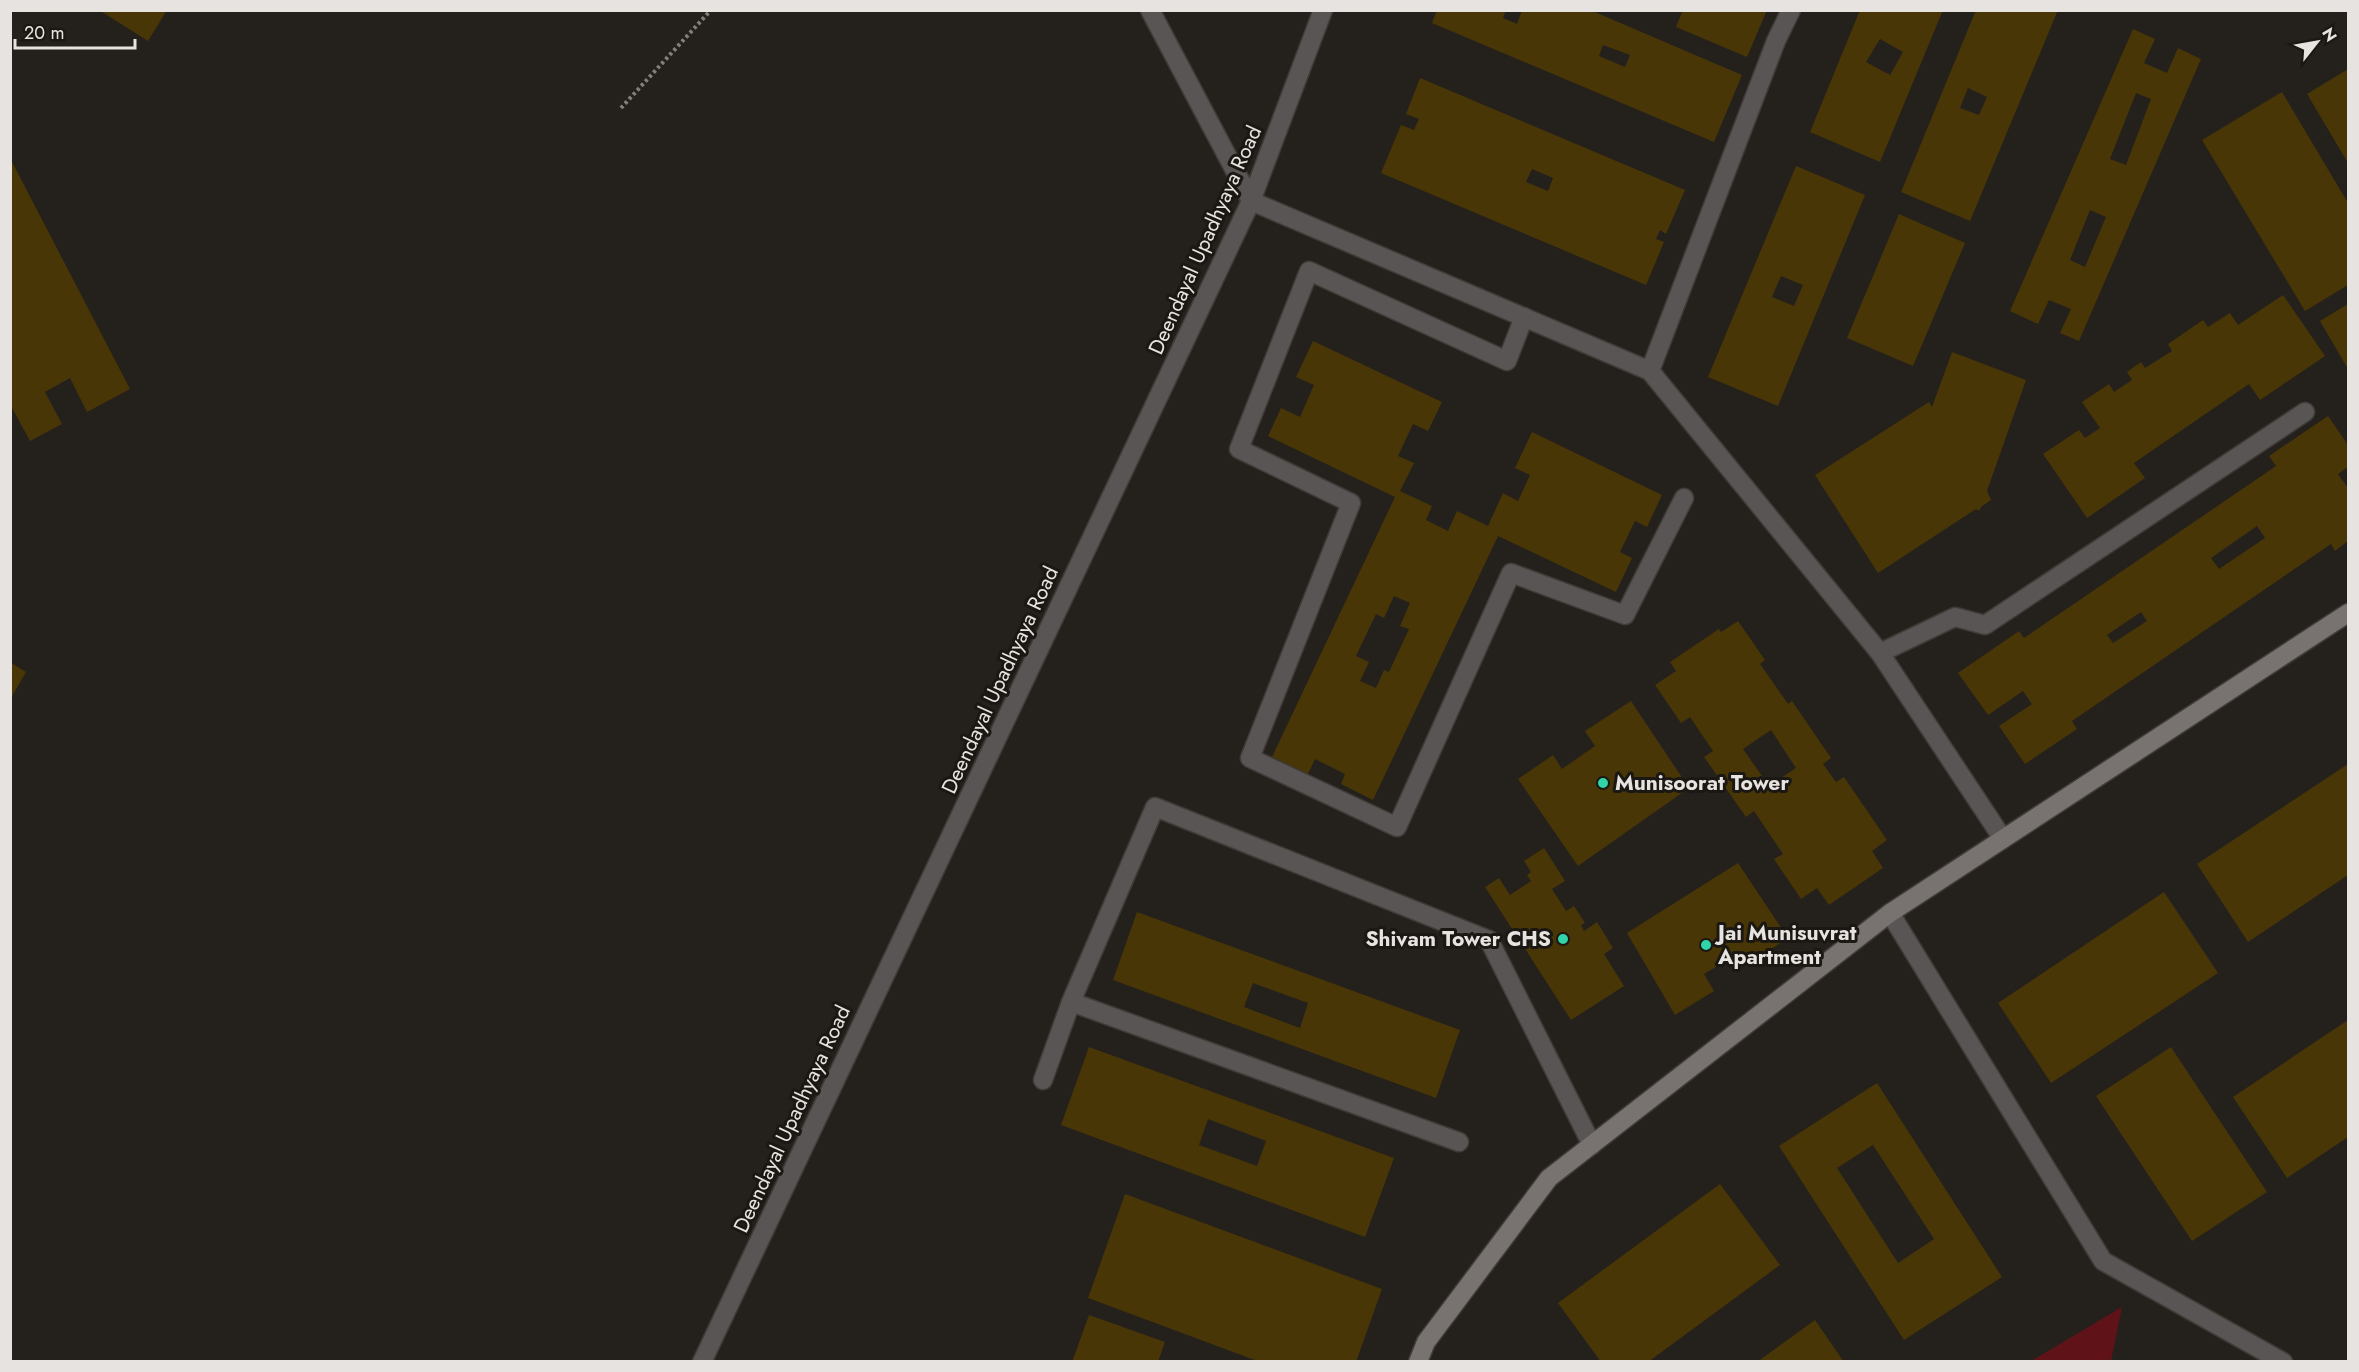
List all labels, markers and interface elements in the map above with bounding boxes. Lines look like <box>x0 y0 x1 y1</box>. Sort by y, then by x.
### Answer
scale bar <box>15 12 135 50</box>
north arrow <box>2287 12 2347 72</box>
text: 20 m <box>24 20 64 46</box>
text: N <box>2316 23 2343 46</box>
street label: Deendayal Upadhyaya Road <box>1141 121 1269 359</box>
street label: Deendayal Upadhyaya Road <box>934 561 1066 799</box>
place label: Munisoorat Tower <box>1615 768 1789 798</box>
marker: Munisoorat Tower <box>1596 776 1610 790</box>
place label: Jai Munisuvrat Apartment <box>1714 918 1857 972</box>
place label: Shivam Tower CHS <box>1365 924 1551 954</box>
marker: Shivam Tower CHS <box>1556 932 1570 946</box>
marker: Jai Munisuvrat Apartment <box>1699 938 1713 952</box>
street label: Deendayal Upadhyaya Road <box>726 1000 858 1238</box>

